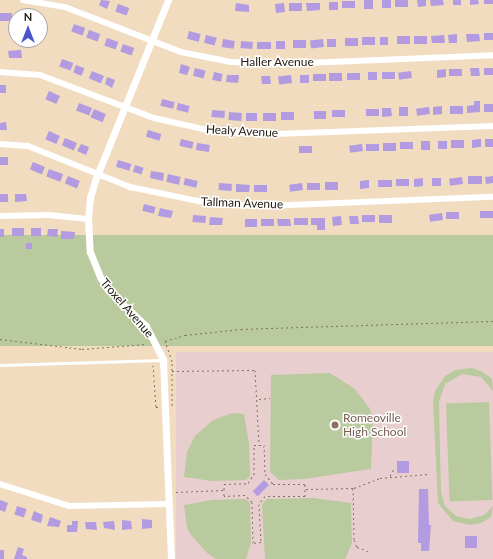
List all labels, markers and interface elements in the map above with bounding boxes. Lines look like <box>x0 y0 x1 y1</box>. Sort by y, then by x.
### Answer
north arrow <box>8 8 48 48</box>
text: N <box>24 10 32 23</box>
street label: Haller Avenue <box>240 55 314 69</box>
street label: Healy Avenue <box>205 122 279 140</box>
street label: Tallman Avenue <box>200 194 284 212</box>
street label: Troxel Avenue <box>97 275 157 341</box>
place label: Romeoville High School <box>343 411 406 439</box>
marker: Romeoville High School <box>330 420 340 430</box>

